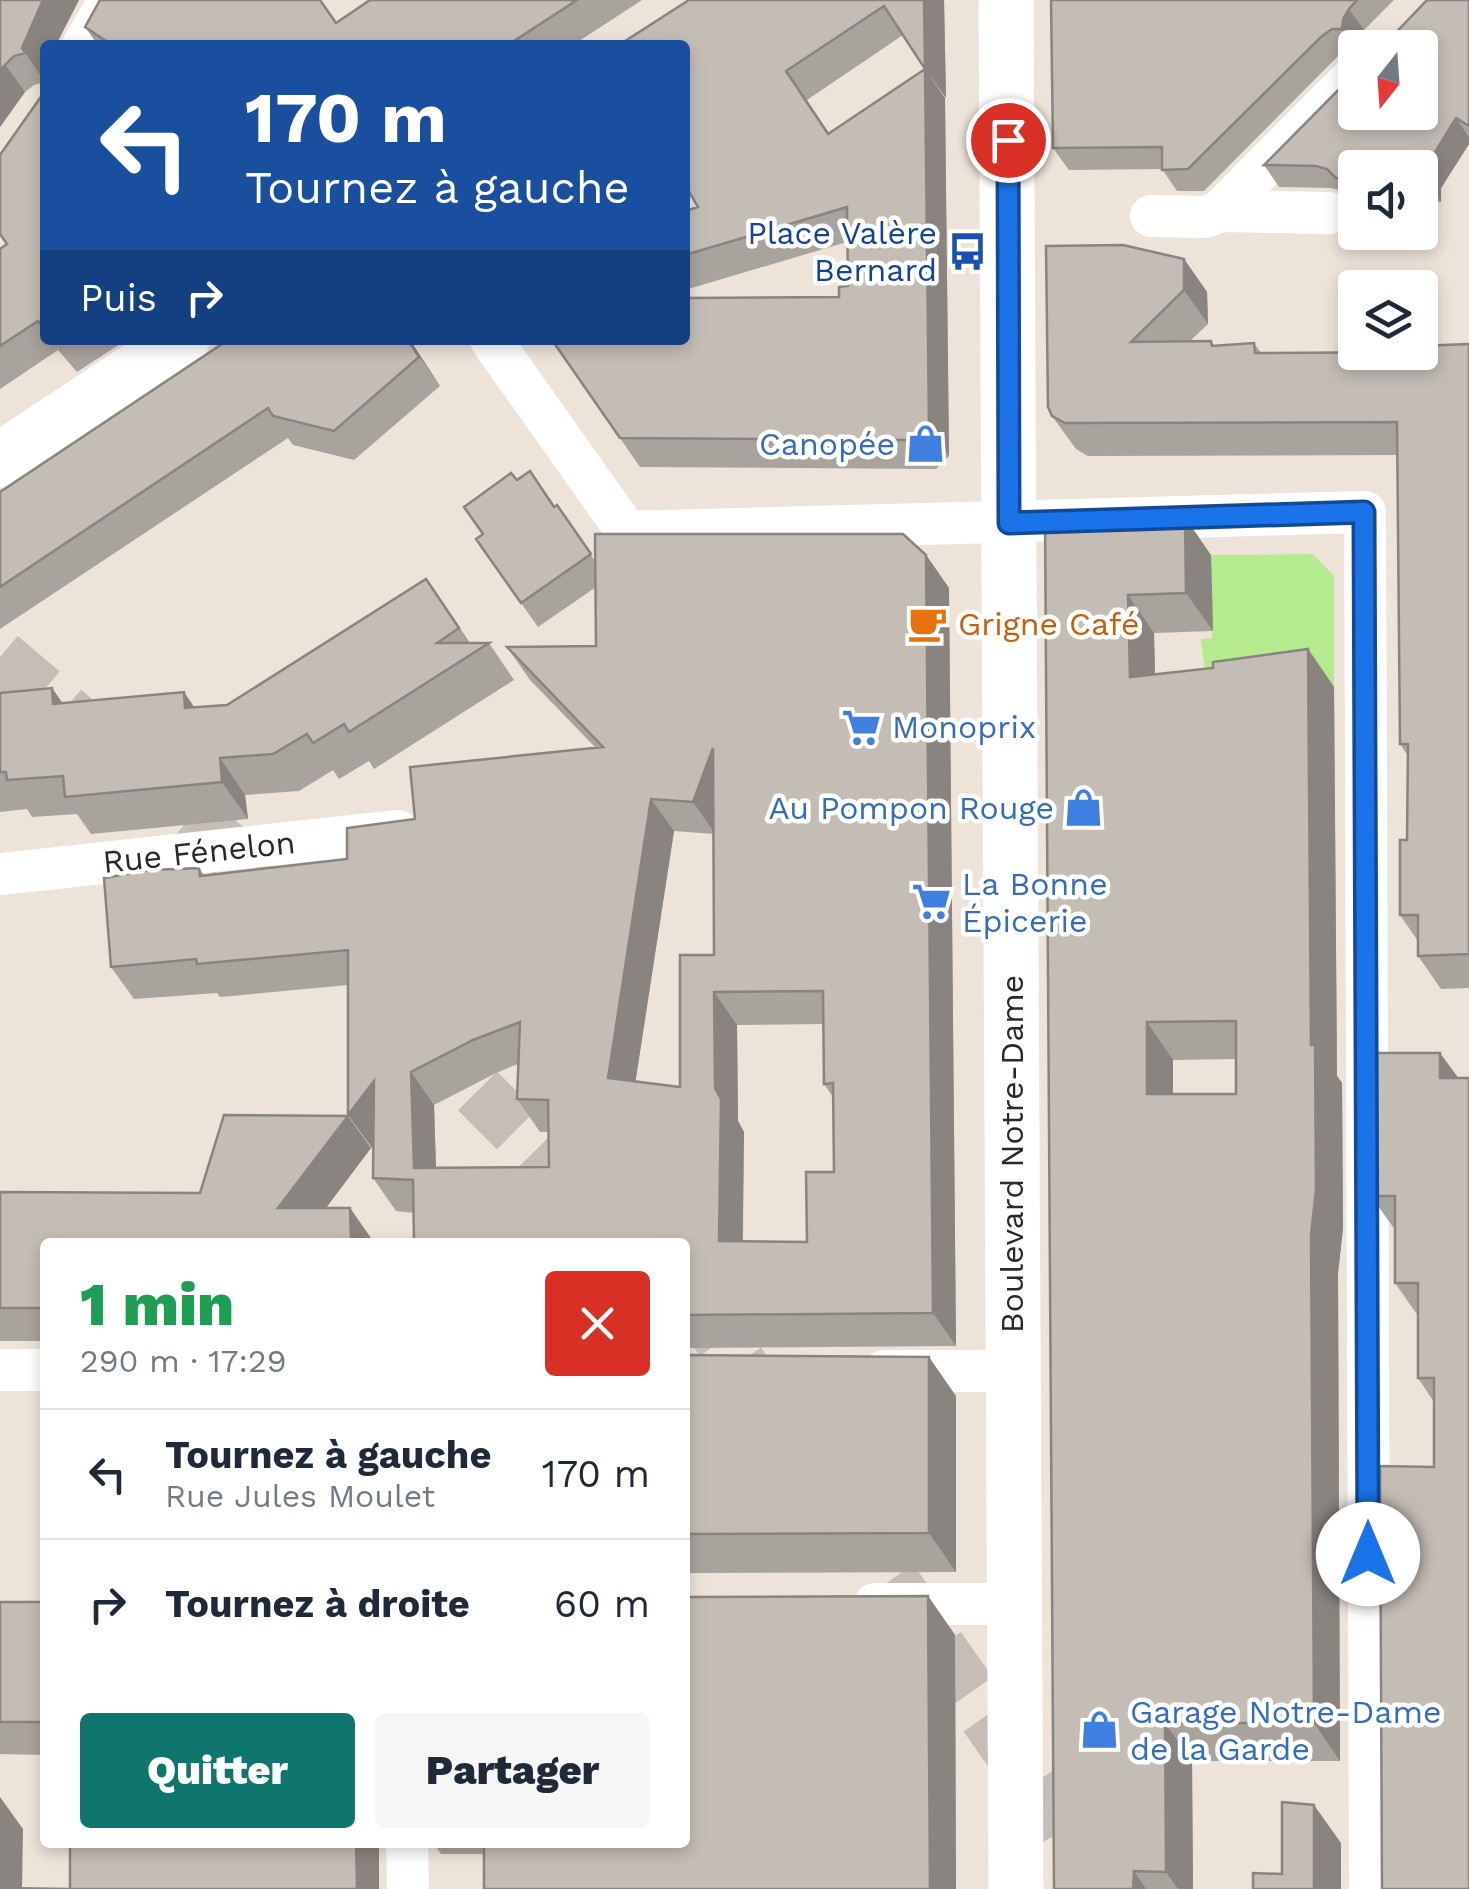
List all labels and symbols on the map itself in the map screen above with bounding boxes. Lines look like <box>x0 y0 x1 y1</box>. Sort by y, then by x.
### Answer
north arrow <box>1338 30 1438 130</box>
pin <box>966 98 1051 183</box>
place label: Place Valère Bernard <box>747 214 937 289</box>
bus stop icon: Place Valère Bernard <box>946 230 988 272</box>
shop icon: Canopée <box>904 423 946 465</box>
place label: Canopée <box>759 425 895 463</box>
cafe icon: Grigne Café <box>907 603 949 645</box>
place label: Grigne Café <box>958 605 1139 643</box>
supermarket icon: Monoprix <box>841 706 883 748</box>
place label: Monoprix <box>892 708 1036 746</box>
shop icon: Au Pompon Rouge <box>1063 787 1105 829</box>
place label: Au Pompon Rouge <box>768 789 1054 827</box>
street label: Rue Fénelon <box>101 823 297 881</box>
place label: La Bonne Épicerie <box>962 865 1108 940</box>
supermarket icon: La Bonne Épicerie <box>911 881 953 923</box>
street label: Boulevard Notre-Dame <box>993 975 1031 1333</box>
position arrow <box>1316 1502 1420 1606</box>
place label: Garage Notre-Dame de la Garde <box>1130 1693 1441 1768</box>
shop icon: Garage Notre-Dame de la Garde <box>1079 1709 1121 1751</box>

